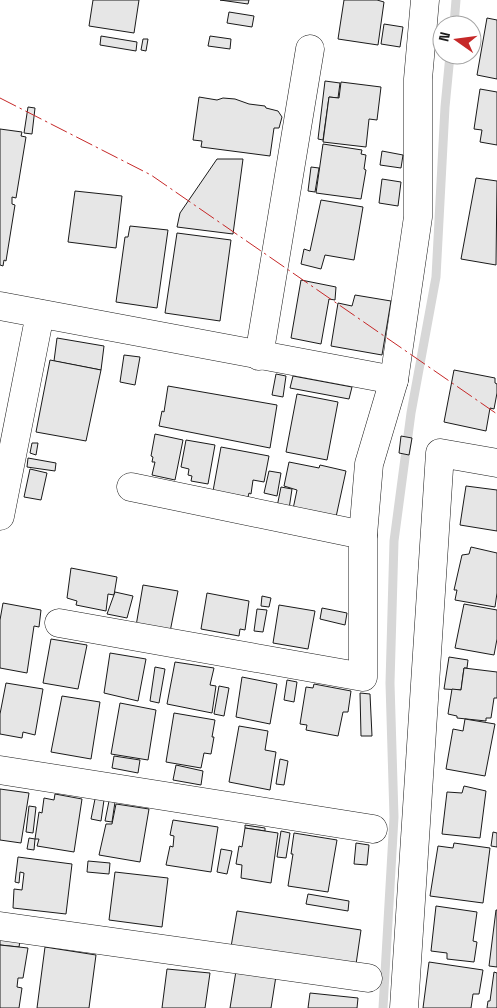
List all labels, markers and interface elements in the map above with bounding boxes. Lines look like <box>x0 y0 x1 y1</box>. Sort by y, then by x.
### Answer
north arrow <box>432 15 482 65</box>
text: N <box>435 30 454 44</box>

